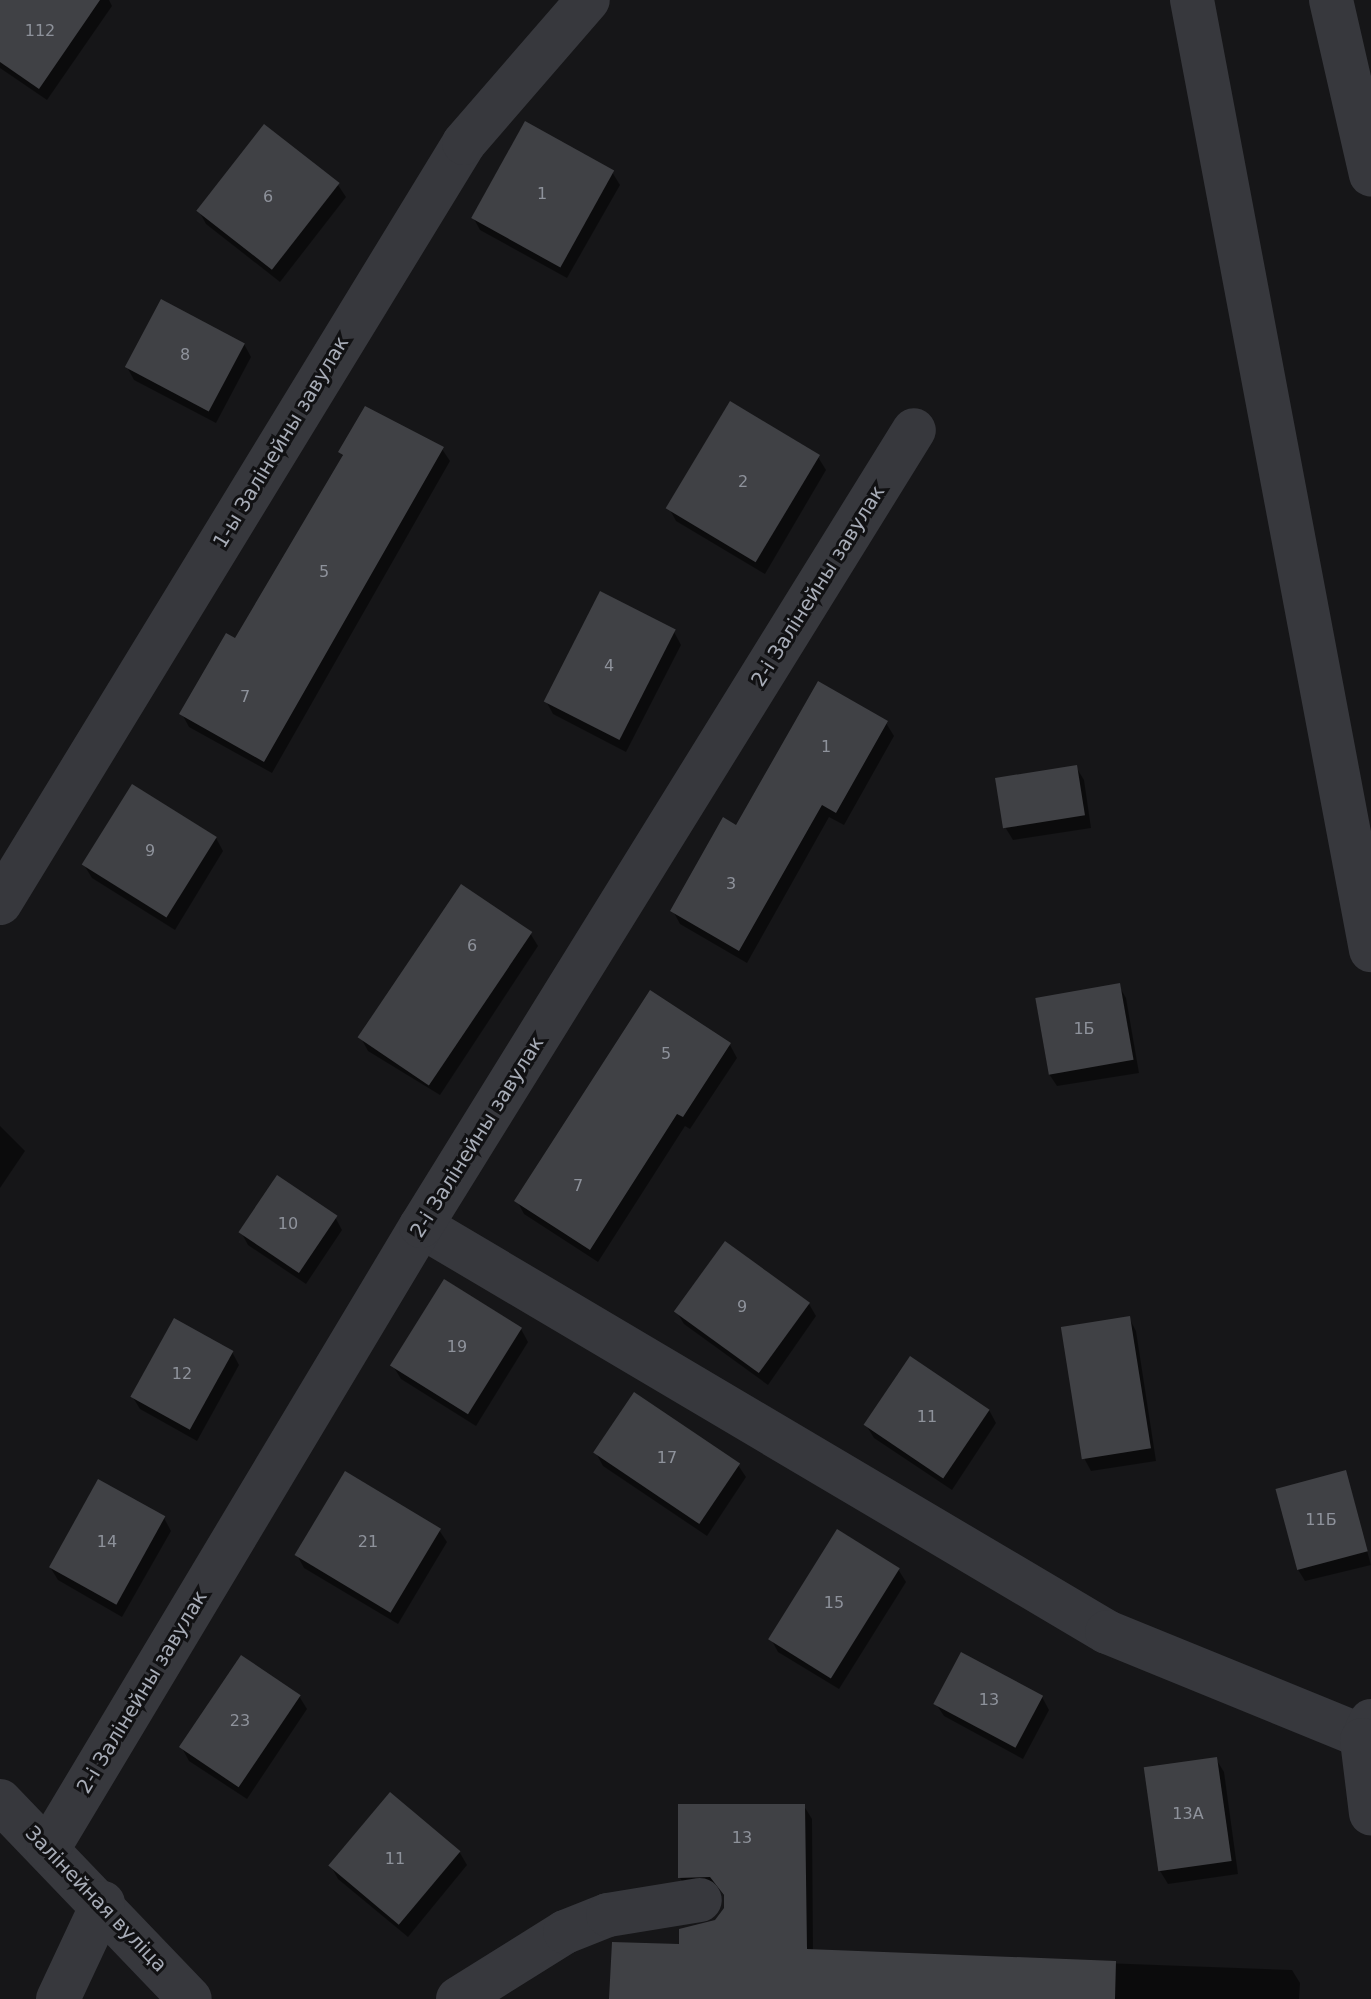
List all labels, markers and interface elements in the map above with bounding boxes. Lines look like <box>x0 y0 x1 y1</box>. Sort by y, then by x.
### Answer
house number: 112 <box>25 21 55 41</box>
house number: 1 <box>537 184 547 204</box>
house number: 6 <box>263 187 273 207</box>
street label: 1-ы Залінейны завулак <box>208 332 354 552</box>
house number: 8 <box>180 345 190 365</box>
house number: 2 <box>738 472 748 492</box>
street label: 2-і Залінейны завулак <box>746 481 890 691</box>
house number: 5 <box>319 562 329 582</box>
house number: 4 <box>604 656 614 676</box>
house number: 7 <box>240 687 250 707</box>
house number: 1 <box>821 737 831 757</box>
house number: 9 <box>145 841 155 861</box>
house number: 3 <box>726 874 736 894</box>
house number: 6 <box>467 936 477 956</box>
house number: 1Б <box>1073 1019 1095 1039</box>
street label: 2-і Залінейны завулак <box>405 1032 549 1242</box>
house number: 5 <box>661 1044 671 1064</box>
house number: 7 <box>573 1176 583 1196</box>
house number: 10 <box>278 1214 298 1234</box>
house number: 9 <box>737 1297 747 1317</box>
house number: 19 <box>447 1337 467 1357</box>
house number: 12 <box>172 1364 192 1384</box>
house number: 11 <box>917 1407 937 1427</box>
house number: 17 <box>657 1448 677 1468</box>
house number: 11Б <box>1305 1510 1337 1530</box>
house number: 14 <box>97 1532 117 1552</box>
house number: 21 <box>358 1532 378 1552</box>
street label: 2-і Залінейны завулак <box>72 1586 212 1798</box>
house number: 15 <box>824 1593 844 1613</box>
house number: 13 <box>979 1690 999 1710</box>
house number: 23 <box>230 1711 250 1731</box>
house number: 13А <box>1172 1804 1204 1824</box>
street label: Залінейная вуліца <box>20 1821 172 1977</box>
house number: 13 <box>732 1828 752 1848</box>
house number: 11 <box>385 1849 405 1869</box>

